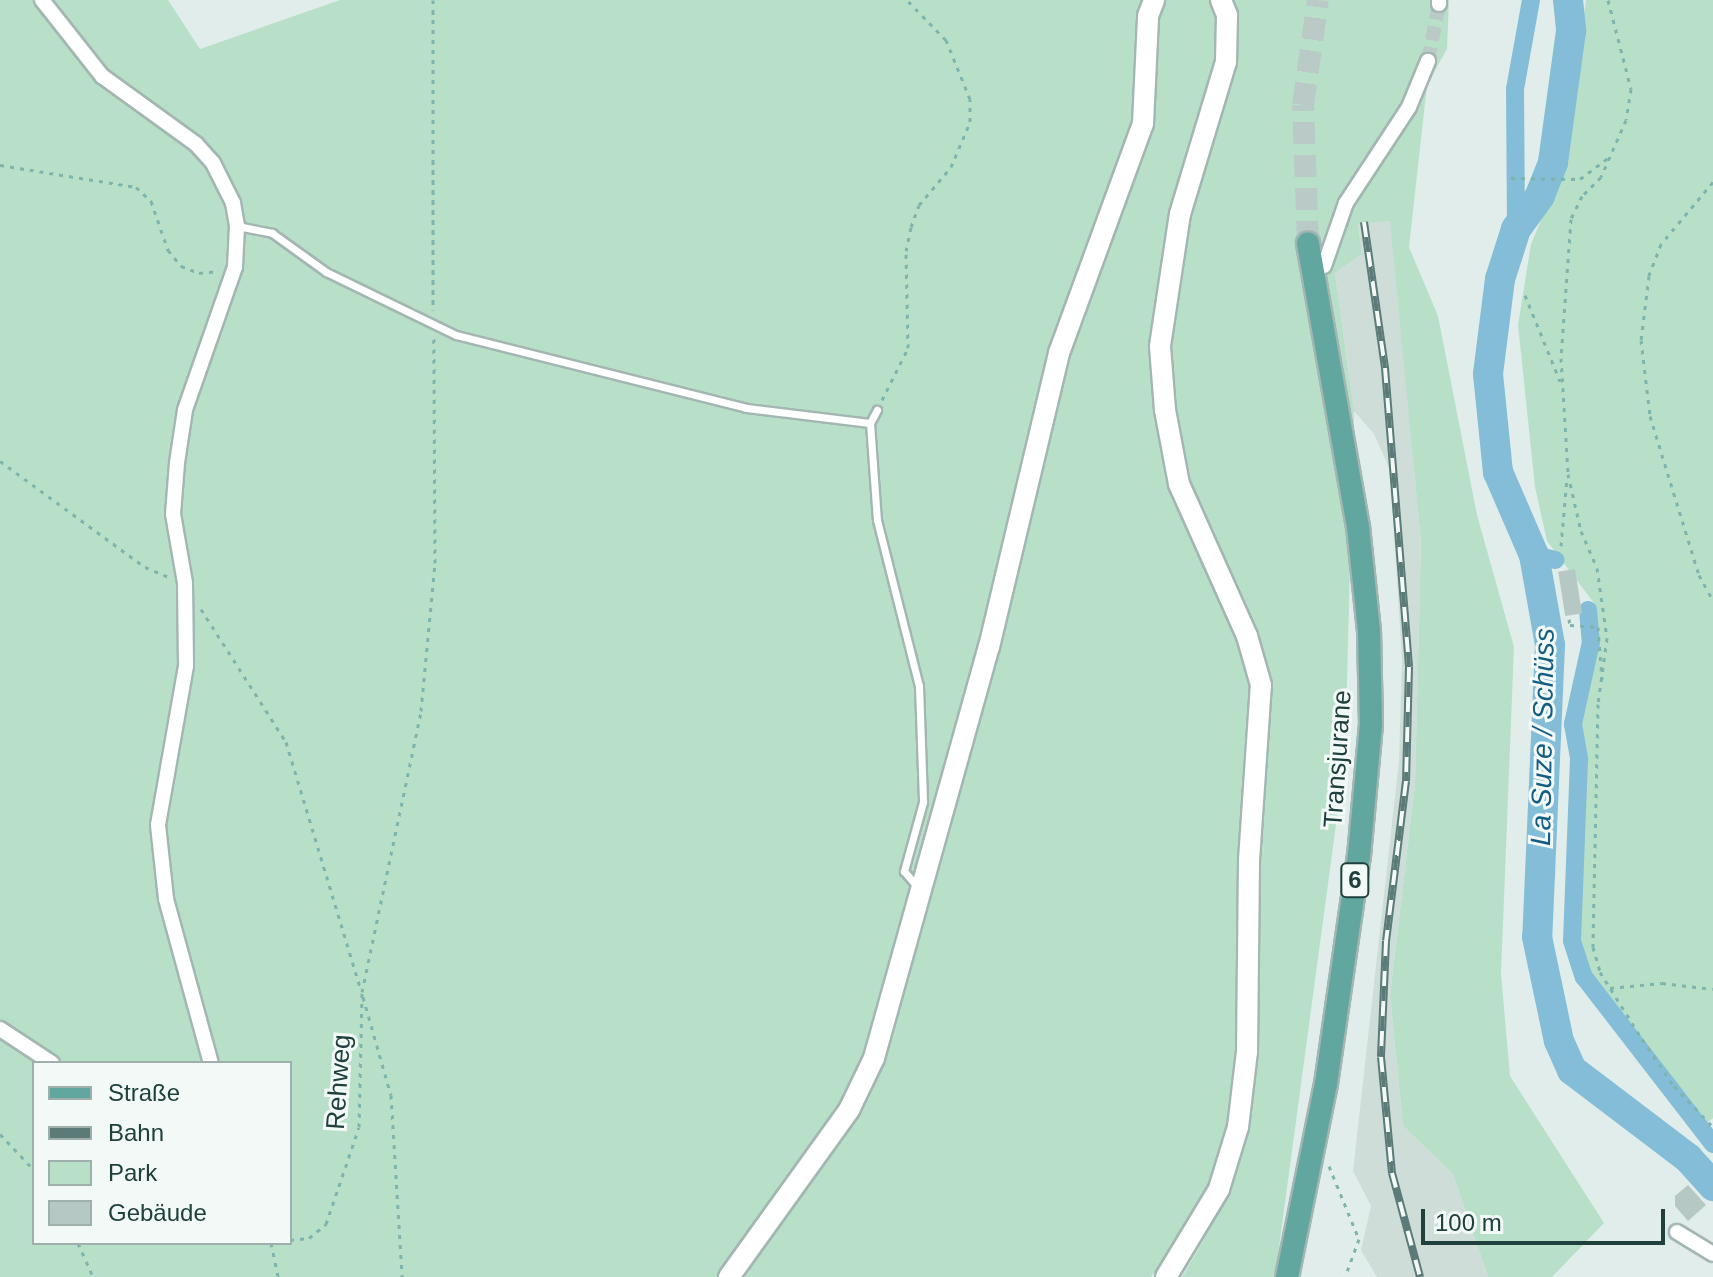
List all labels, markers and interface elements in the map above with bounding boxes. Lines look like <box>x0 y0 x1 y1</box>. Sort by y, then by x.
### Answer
water label: La Suze / Schüss <box>1524 628 1562 846</box>
street label: Transjurane <box>1318 689 1358 829</box>
road number: 6 <box>1339 860 1371 900</box>
street label: Rehweg <box>320 1033 358 1131</box>
legend <box>32 1061 292 1245</box>
text: Straße <box>108 1079 180 1106</box>
text: Bahn <box>108 1119 164 1146</box>
text: Park <box>108 1159 157 1186</box>
scale bar <box>1425 1193 1669 1243</box>
text: Gebäude <box>108 1199 207 1226</box>
text: 100 m <box>1435 1209 1502 1236</box>

